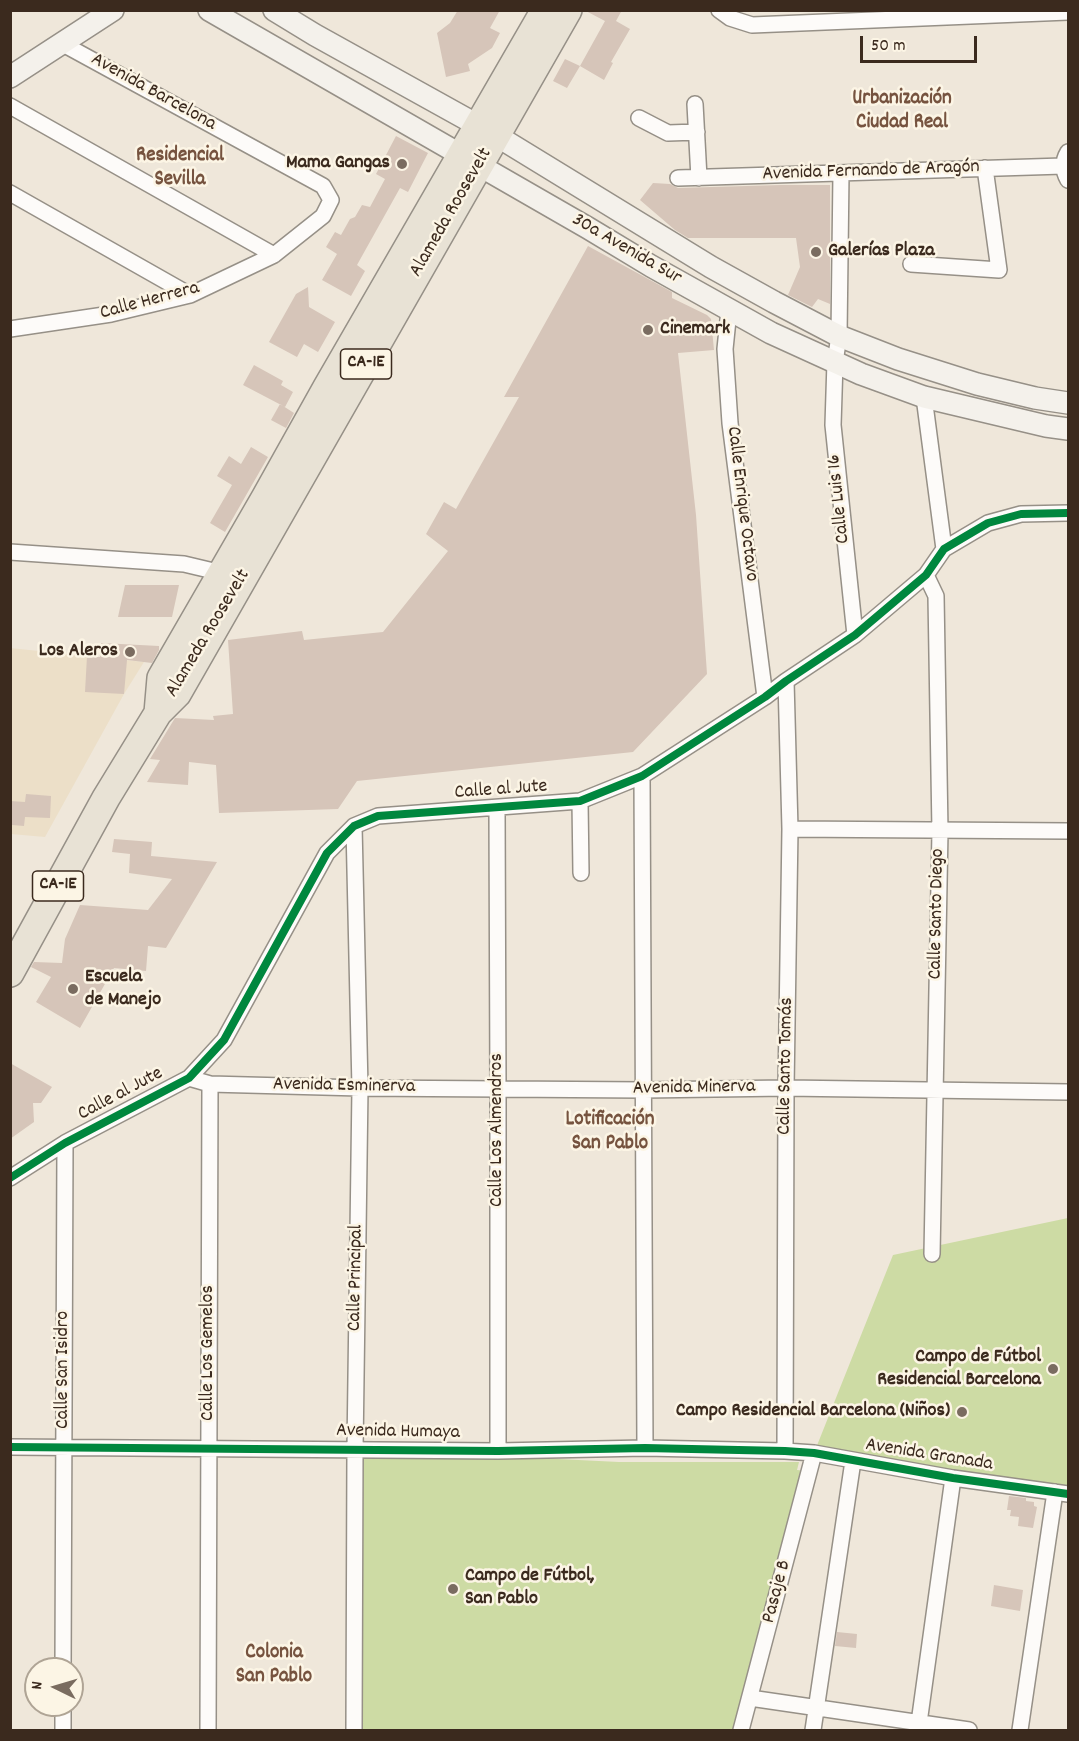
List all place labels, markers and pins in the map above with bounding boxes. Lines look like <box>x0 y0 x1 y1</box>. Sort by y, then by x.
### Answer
place label: Mama Gangas <box>286 152 390 176</box>
marker: Mama Gangas <box>395 157 409 171</box>
place label: Galerías Plaza <box>828 240 935 264</box>
marker: Galerías Plaza <box>809 245 823 259</box>
place label: Cinemark <box>660 318 730 342</box>
marker: Cinemark <box>641 323 655 337</box>
place label: Los Aleros <box>39 640 118 664</box>
marker: Los Aleros <box>123 645 137 659</box>
place label: Escuela de Manejo <box>85 966 161 1013</box>
marker: Escuela de Manejo <box>66 982 80 996</box>
place label: Campo de Fútbol Residencial Barcelona <box>877 1346 1041 1393</box>
marker: Campo de Fútbol Residencial Barcelona <box>1046 1362 1060 1376</box>
place label: Campo Residencial Barcelona (Niños) <box>676 1400 950 1424</box>
marker: Campo Residencial Barcelona (Niños) <box>955 1405 969 1419</box>
place label: Campo de Fútbol, San Pablo <box>465 1565 594 1612</box>
marker: Campo de Fútbol, San Pablo <box>446 1582 460 1596</box>

